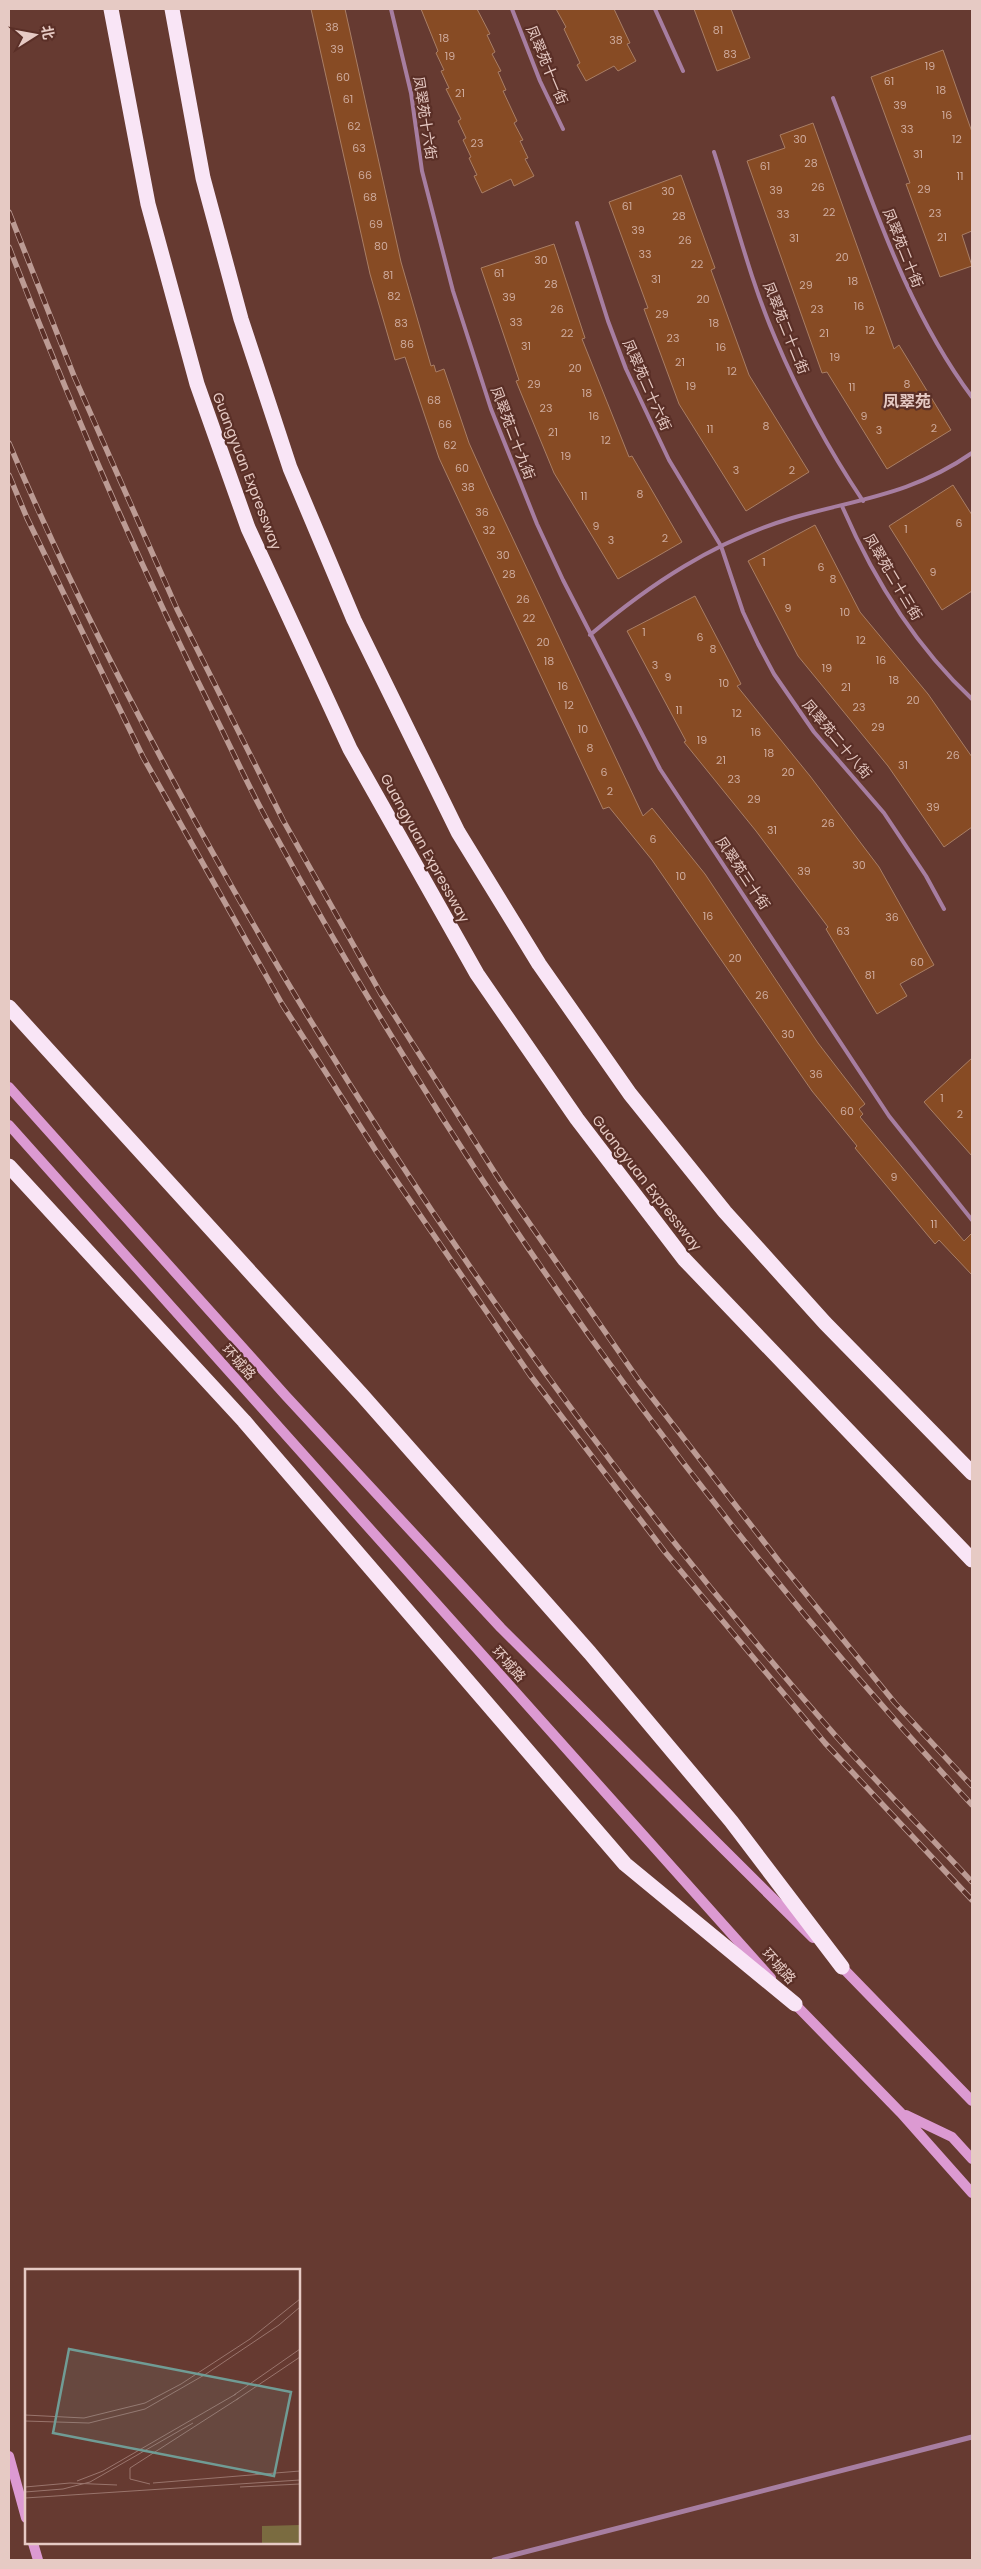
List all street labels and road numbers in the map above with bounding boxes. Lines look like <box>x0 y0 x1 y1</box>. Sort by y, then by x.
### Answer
street label: 凤翠苑十一街 <box>521 22 573 108</box>
street label: 凤翠苑十六街 <box>409 75 441 161</box>
street label: 凤翠苑二十街 <box>878 205 928 291</box>
street label: 凤翠苑二十二街 <box>758 279 814 377</box>
street label: 凤翠苑二十六街 <box>618 336 676 434</box>
street label: 凤翠苑二十九街 <box>486 384 540 482</box>
street label: Guangyuan Expressway <box>208 389 286 553</box>
street label: 凤翠苑二十三街 <box>859 530 927 624</box>
street label: 凤翠苑二十八街 <box>798 695 876 783</box>
street label: Guangyuan Expressway <box>376 770 474 926</box>
street label: 凤翠苑三十街 <box>711 833 775 913</box>
street label: Guangyuan Expressway <box>588 1111 706 1255</box>
street label: 环城路 <box>218 1340 260 1384</box>
street label: 环城路 <box>488 1642 530 1686</box>
street label: 环城路 <box>758 1944 800 1988</box>

